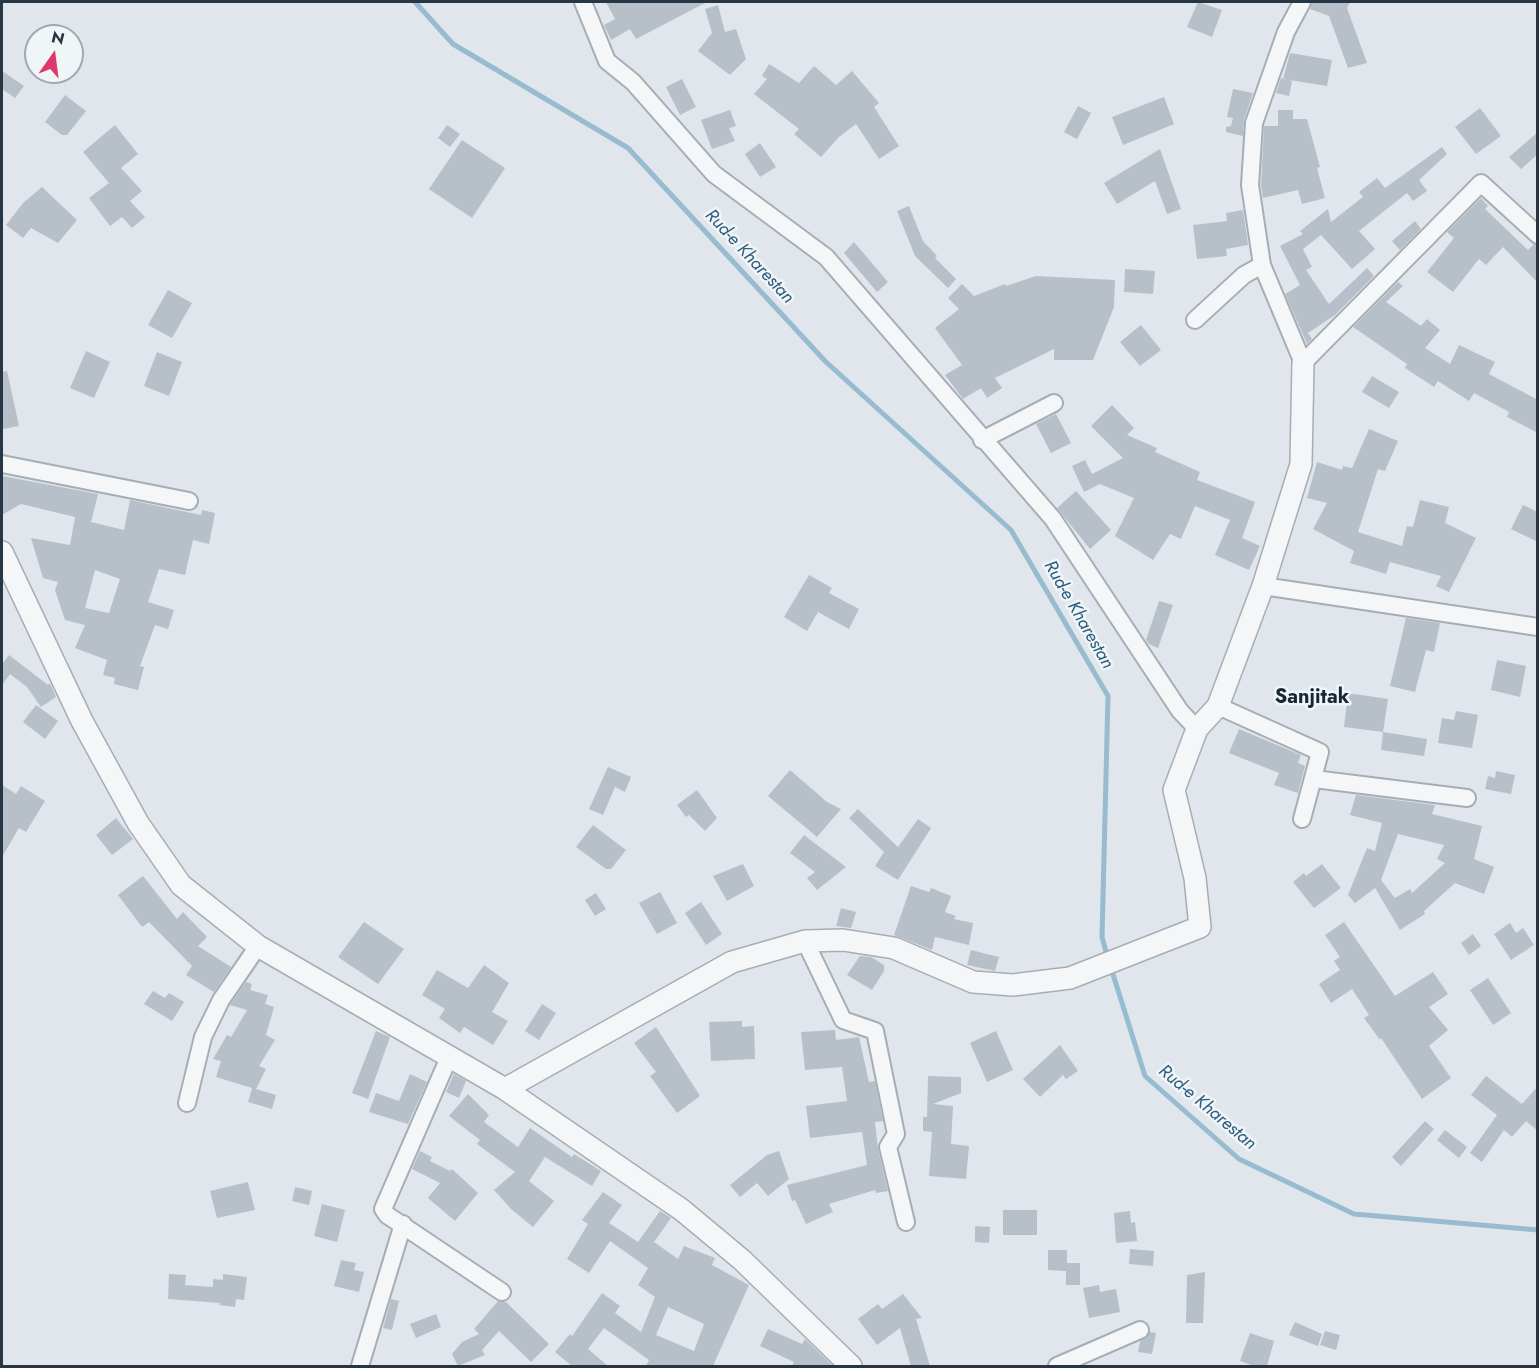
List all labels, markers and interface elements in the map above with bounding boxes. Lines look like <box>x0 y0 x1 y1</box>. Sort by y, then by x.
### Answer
north arrow <box>24 24 84 84</box>
text: N <box>49 25 67 51</box>
water label: Rud-e Kharestan <box>700 205 798 309</box>
water label: Rud-e Kharestan <box>1038 557 1118 673</box>
district label: Sanjitak <box>1275 686 1349 710</box>
water label: Rud-e Kharestan <box>1154 1061 1260 1155</box>

